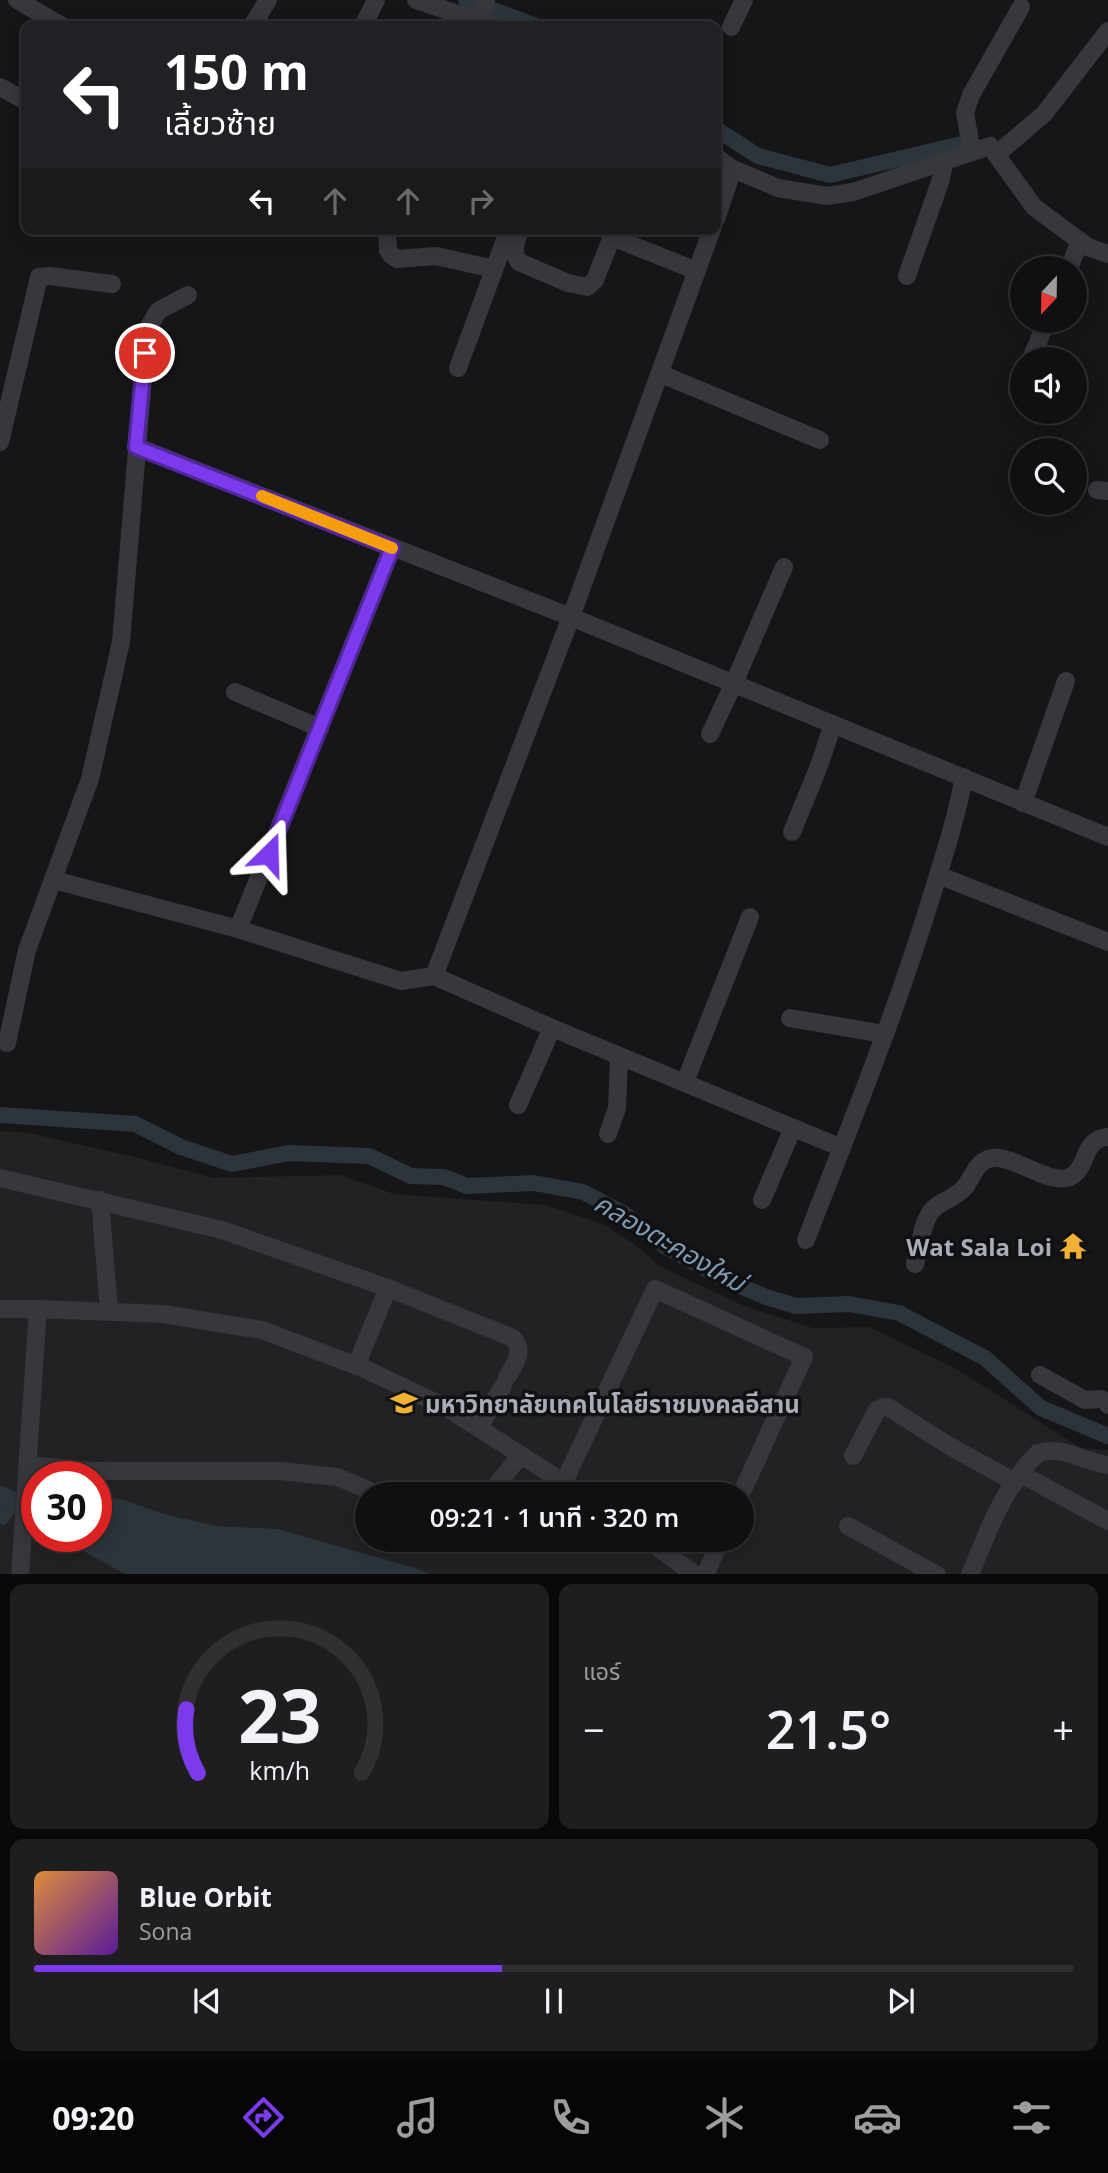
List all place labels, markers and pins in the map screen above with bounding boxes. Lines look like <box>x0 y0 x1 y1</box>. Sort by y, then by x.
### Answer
pin <box>115 323 175 383</box>
place label: Wat Sala Loi <box>906 1230 1052 1263</box>
temple icon: Wat Sala Loi <box>1058 1231 1088 1261</box>
place label: มหาวิทยาลัยเทคโนโลยีราชมงคลอีสาน <box>425 1387 800 1420</box>
school or university icon: มหาวิทยาลัยเทคโนโลยีราชมงคลอีสาน <box>389 1388 419 1418</box>

